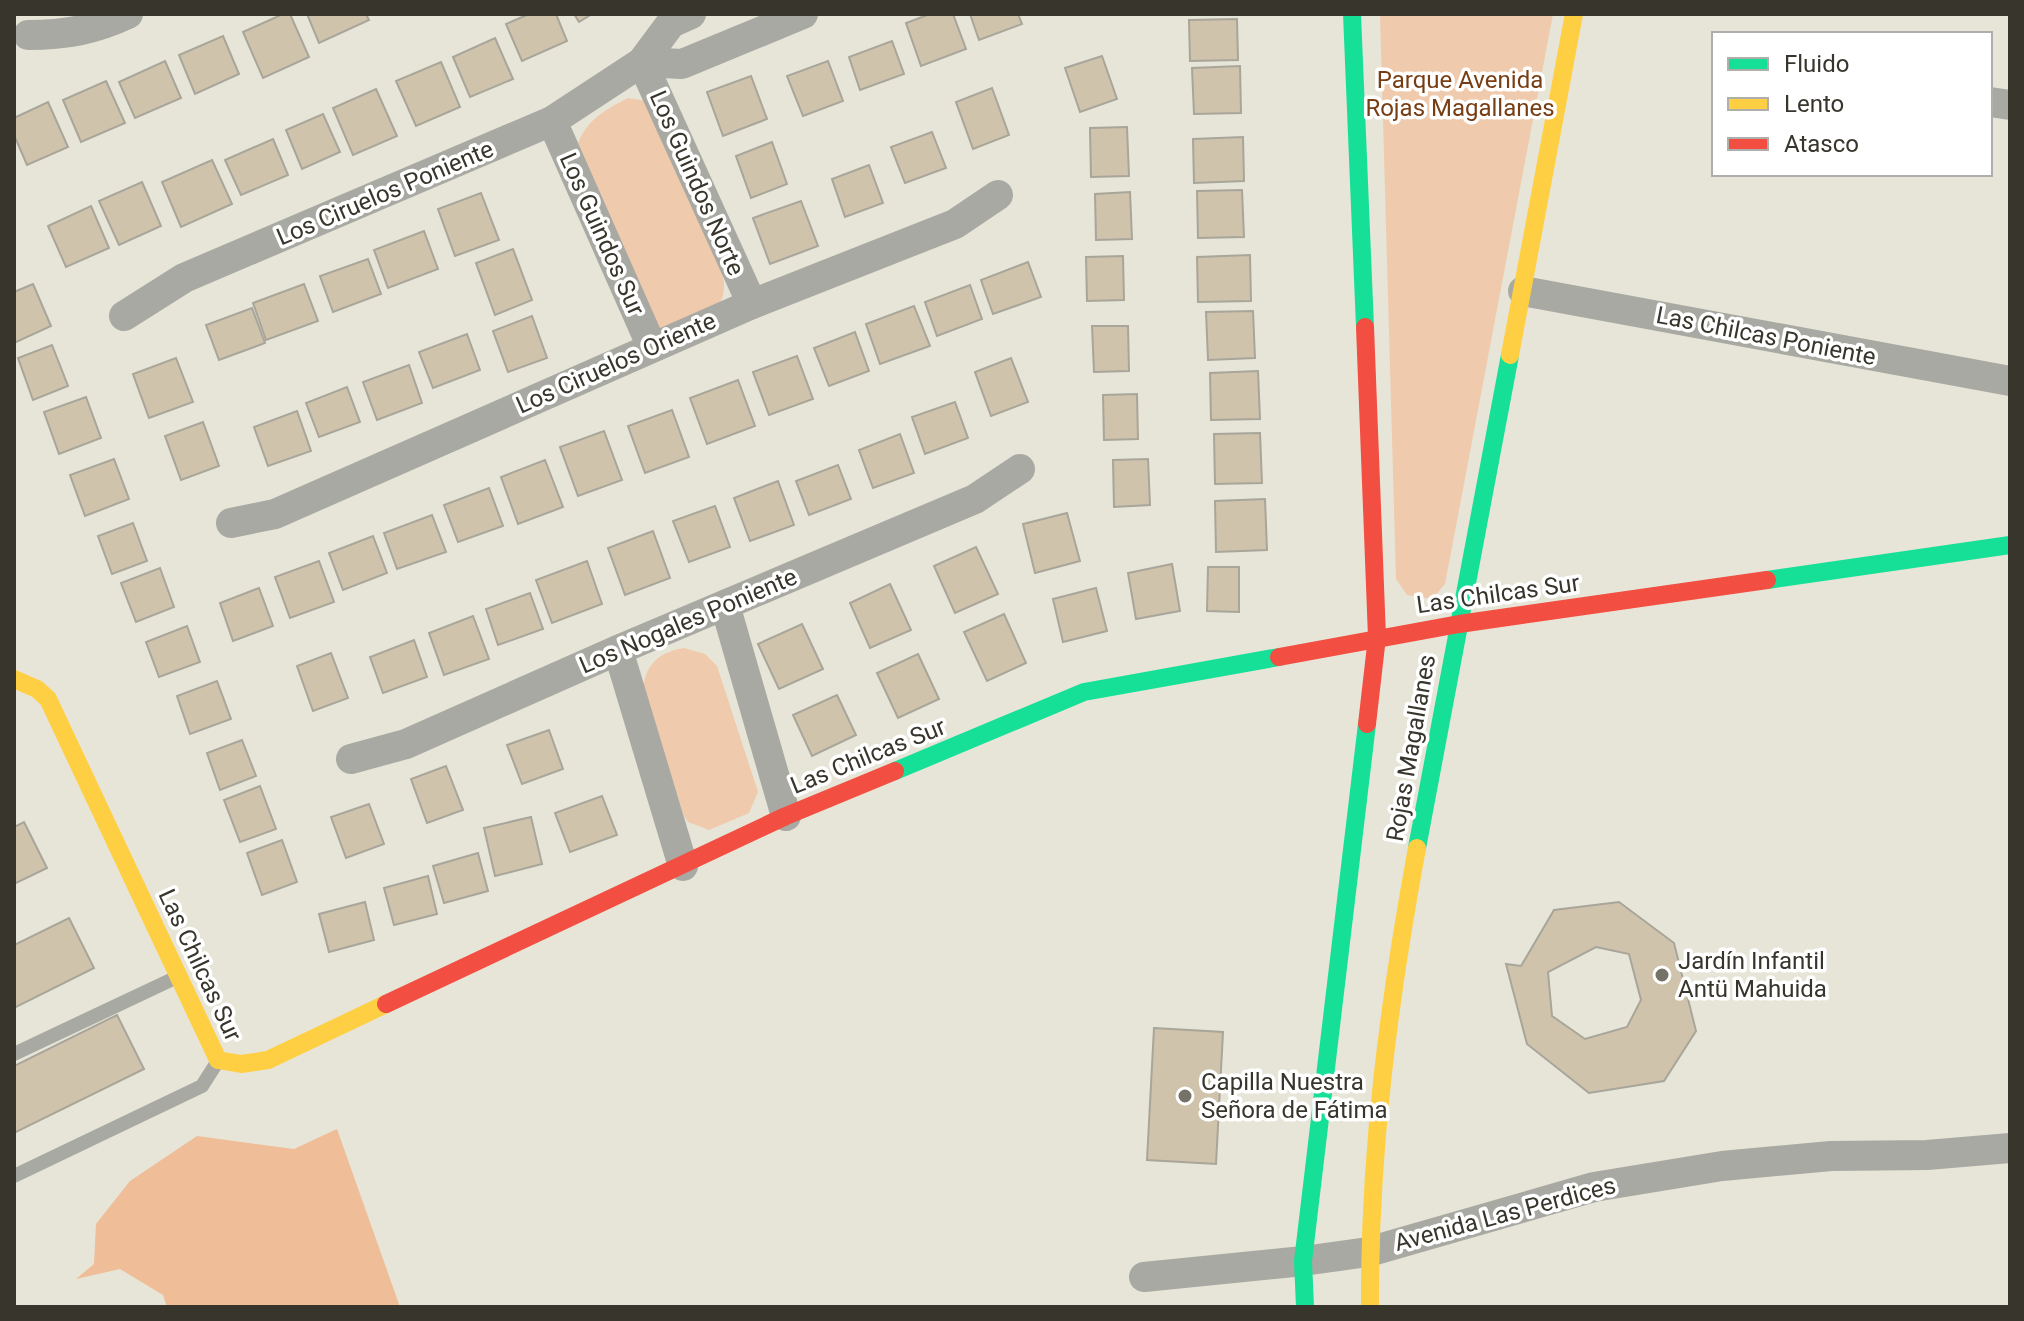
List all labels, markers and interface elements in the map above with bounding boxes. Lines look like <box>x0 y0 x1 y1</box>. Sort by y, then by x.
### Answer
legend <box>1712 32 1992 176</box>
text: Fluido <box>1784 50 1849 78</box>
park label: Parque Avenida Rojas Magallanes <box>1365 66 1555 122</box>
street label: Los Guindos Norte <box>644 86 750 280</box>
text: Lento <box>1784 90 1844 118</box>
text: Atasco <box>1784 130 1859 158</box>
street label: Los Ciruelos Poniente <box>272 135 498 251</box>
street label: Los Guindos Sur <box>554 148 650 320</box>
street label: Las Chilcas Poniente <box>1654 301 1878 371</box>
street label: Los Ciruelos Oriente <box>512 306 720 420</box>
street label: Los Nogales Poniente <box>575 562 801 680</box>
street label: Las Chilcas Sur <box>1415 569 1581 619</box>
street label: Rojas Magallanes <box>1381 652 1441 844</box>
street label: Las Chilcas Sur <box>787 712 949 800</box>
street label: Las Chilcas Sur <box>153 885 247 1045</box>
place label: Jardín Infantil Antü Mahuida <box>1678 947 1827 1003</box>
marker: Jardín Infantil Antü Mahuida <box>1653 966 1671 984</box>
place label: Capilla Nuestra Señora de Fátima <box>1201 1068 1388 1124</box>
marker: Capilla Nuestra Señora de Fátima <box>1176 1087 1194 1105</box>
street label: Avenida Las Perdices <box>1391 1171 1619 1257</box>

